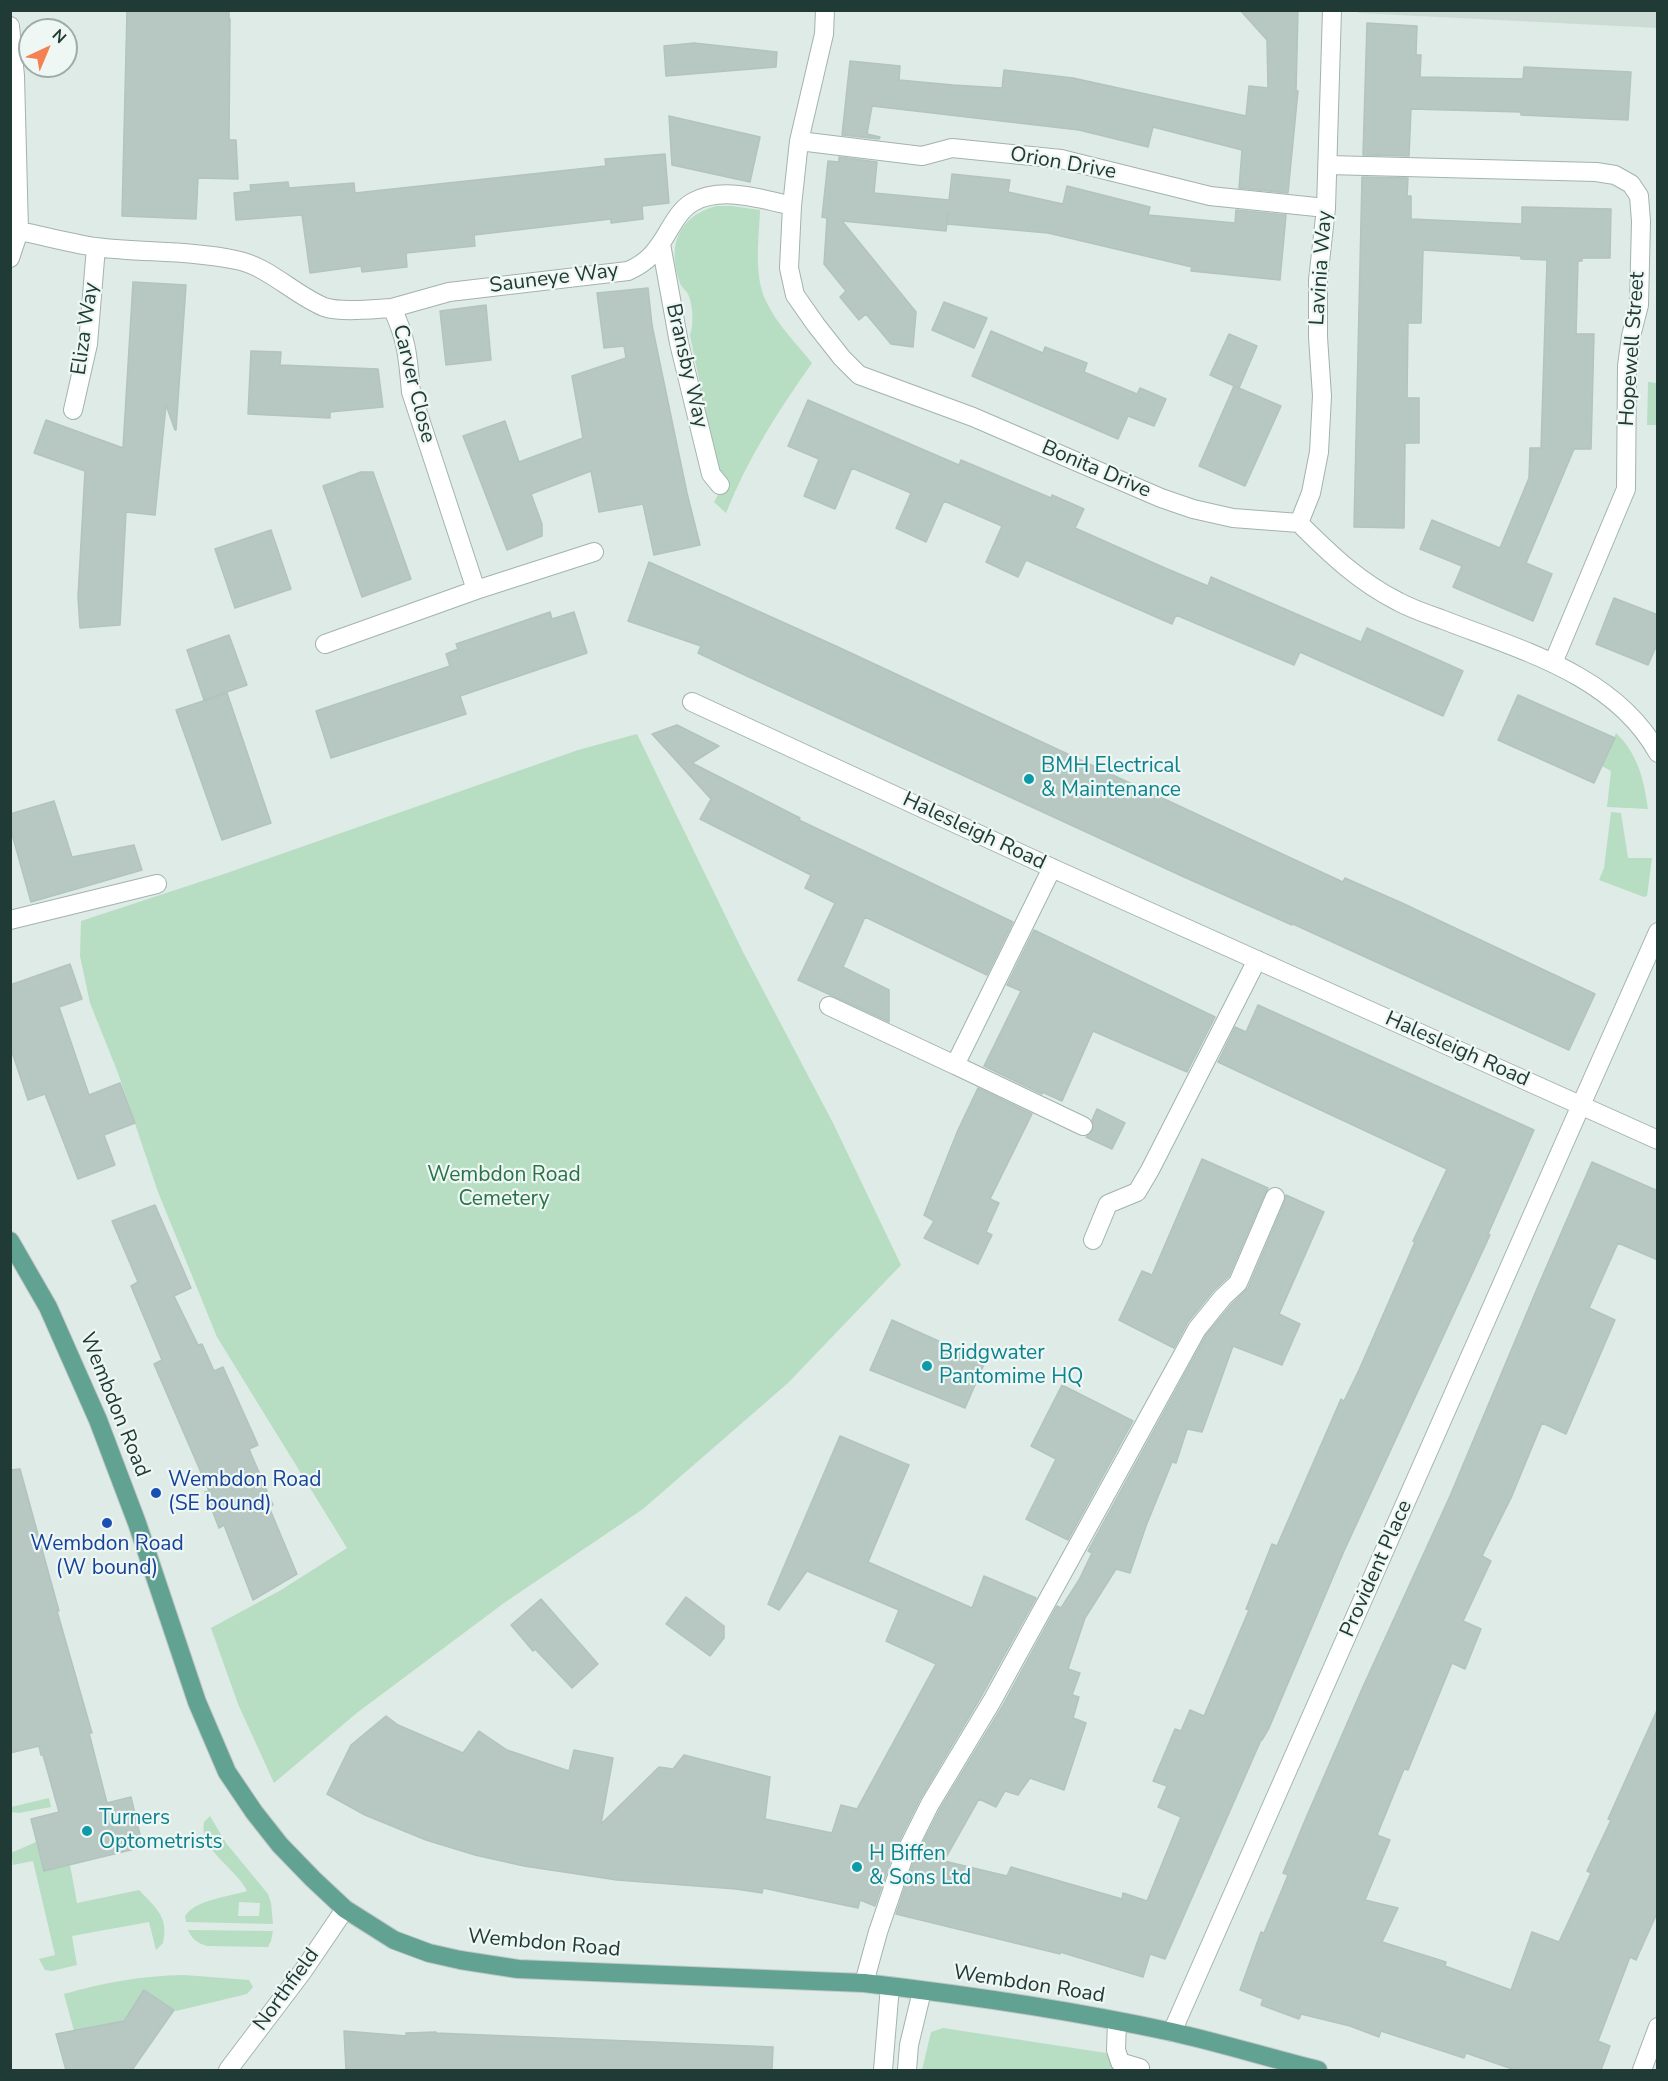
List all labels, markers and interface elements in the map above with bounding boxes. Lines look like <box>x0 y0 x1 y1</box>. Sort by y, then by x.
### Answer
north arrow <box>18 18 78 78</box>
text: N <box>47 24 71 49</box>
street label: Orion Drive <box>1008 142 1118 186</box>
street label: Lavinia Way <box>1305 210 1339 326</box>
street label: Sauneye Way <box>488 259 620 299</box>
street label: Hopewell Street <box>1615 271 1651 427</box>
street label: Eliza Way <box>67 281 105 377</box>
street label: Bransby Way <box>659 301 713 431</box>
street label: Carver Close <box>386 322 440 446</box>
street label: Bonita Drive <box>1038 436 1154 504</box>
place label: BMH Electrical & Maintenance <box>1041 754 1181 804</box>
marker: BMH Electrical & Maintenance <box>1022 772 1036 786</box>
street label: Halesleigh Road <box>898 788 1050 876</box>
street label: Halesleigh Road <box>1381 1007 1533 1093</box>
park label: Wembdon Road Cemetery <box>427 1163 581 1213</box>
street label: Wembdon Road <box>74 1329 154 1481</box>
place label: Bridgwater Pantomime HQ <box>939 1341 1083 1391</box>
marker: Bridgwater Pantomime HQ <box>920 1359 934 1373</box>
place label: Wembdon Road (SE bound) <box>168 1468 321 1518</box>
marker: Wembdon Road (SE bound) <box>149 1486 163 1500</box>
street label: Provident Place <box>1336 1497 1418 1641</box>
marker: Wembdon Road (W bound) <box>100 1516 114 1530</box>
place label: Wembdon Road (W bound) <box>30 1532 184 1582</box>
place label: Turners Optometrists <box>99 1806 222 1856</box>
marker: Turners Optometrists <box>80 1824 94 1838</box>
place label: H Biffen & Sons Ltd <box>869 1842 971 1892</box>
marker: H Biffen & Sons Ltd <box>850 1860 864 1874</box>
street label: Wembdon Road <box>467 1925 621 1963</box>
street label: Northfield <box>249 1944 325 2036</box>
street label: Wembdon Road <box>951 1961 1107 2009</box>

